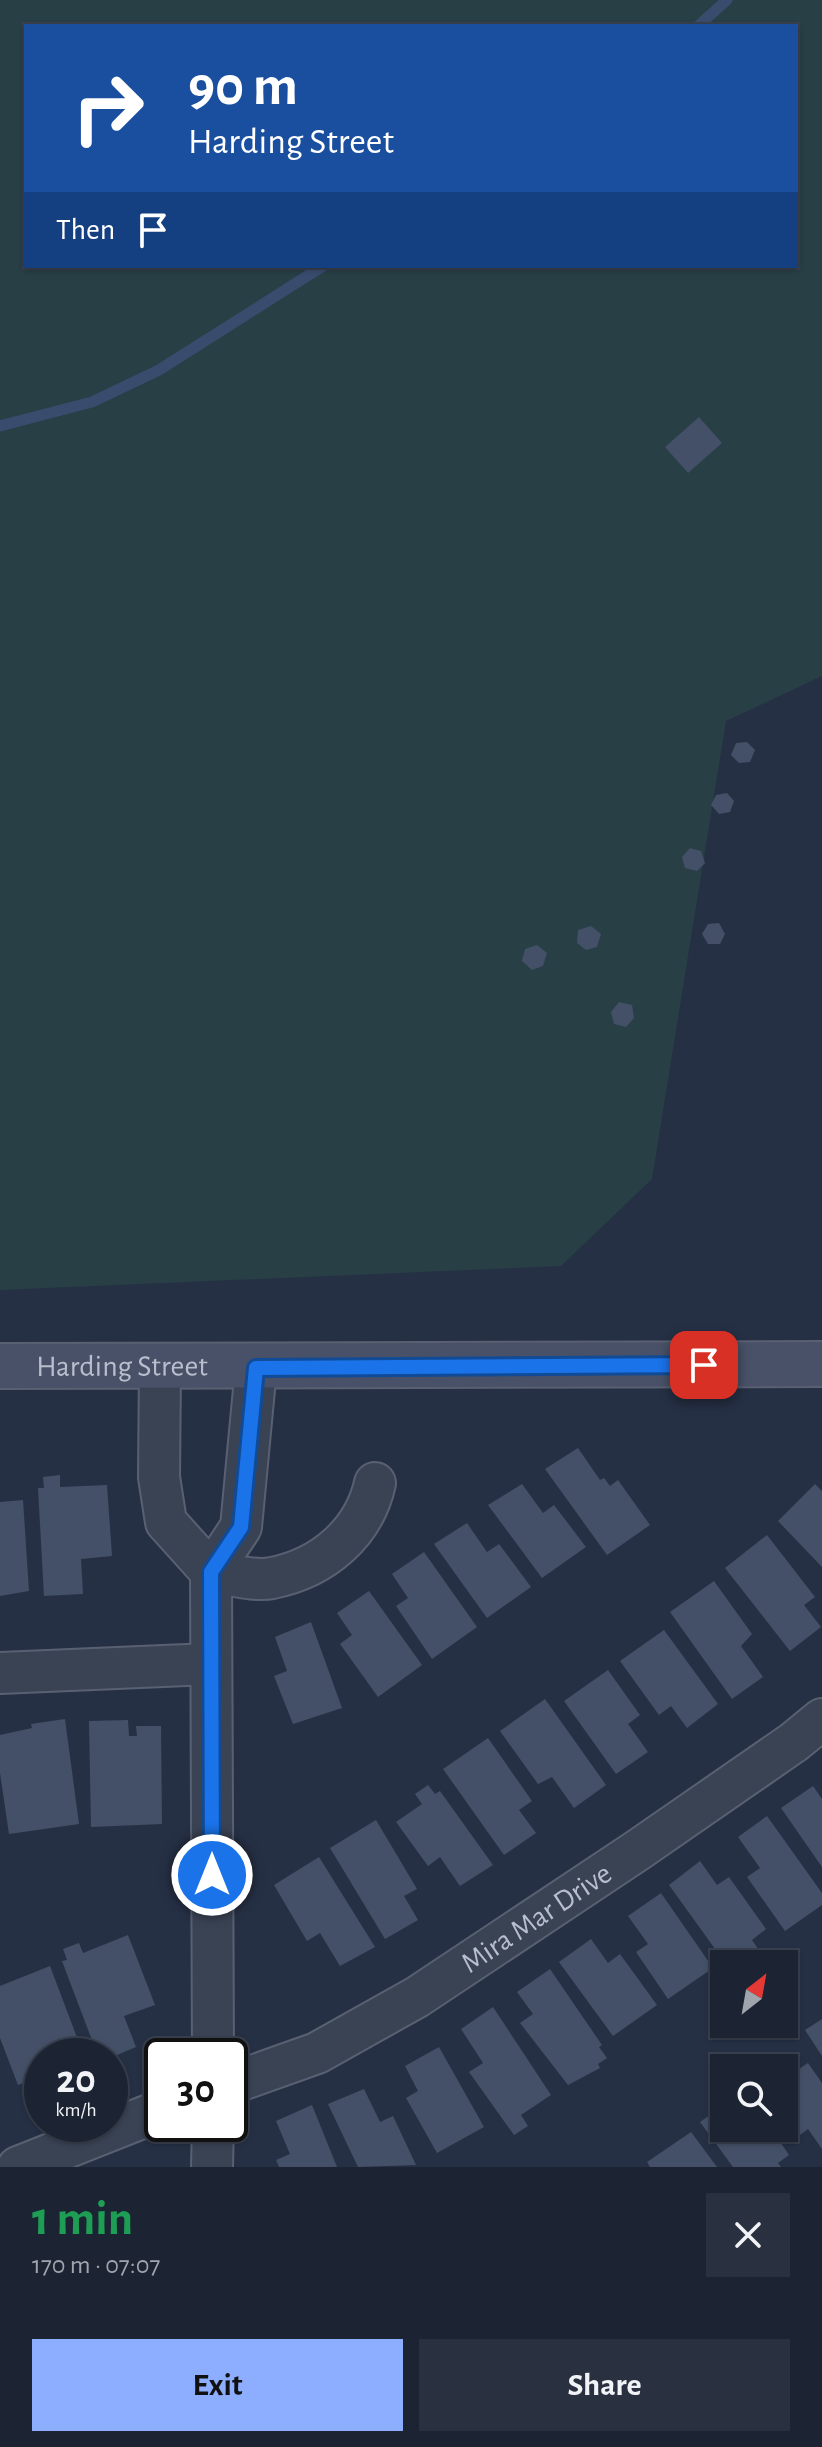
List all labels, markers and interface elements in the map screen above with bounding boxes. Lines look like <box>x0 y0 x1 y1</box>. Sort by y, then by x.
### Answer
icon: right <box>56 56 160 160</box>
text: 90 m <box>188 59 298 115</box>
text: Harding Street <box>188 124 394 160</box>
icon: arrive <box>131 208 175 252</box>
text: Then <box>56 215 115 245</box>
pin <box>670 1331 738 1399</box>
icon: arrive <box>682 1343 726 1387</box>
street label: Harding Street <box>36 1351 208 1382</box>
position arrow <box>170 1833 254 1917</box>
street label: Mira Mar Drive <box>456 1858 617 1979</box>
north arrow <box>710 1950 798 2038</box>
map controls <box>710 1950 798 2142</box>
speed limit sign: 30 <box>144 2038 248 2142</box>
button: search <box>710 2054 798 2142</box>
text: 20 <box>56 2060 96 2100</box>
text: km/h <box>55 2100 97 2120</box>
button: close <box>706 2193 790 2277</box>
text: 1 min <box>32 2196 133 2244</box>
text: 170 m · 07:07 <box>32 2252 160 2278</box>
button: Exit <box>32 2339 403 2431</box>
button: Share <box>419 2339 790 2431</box>

